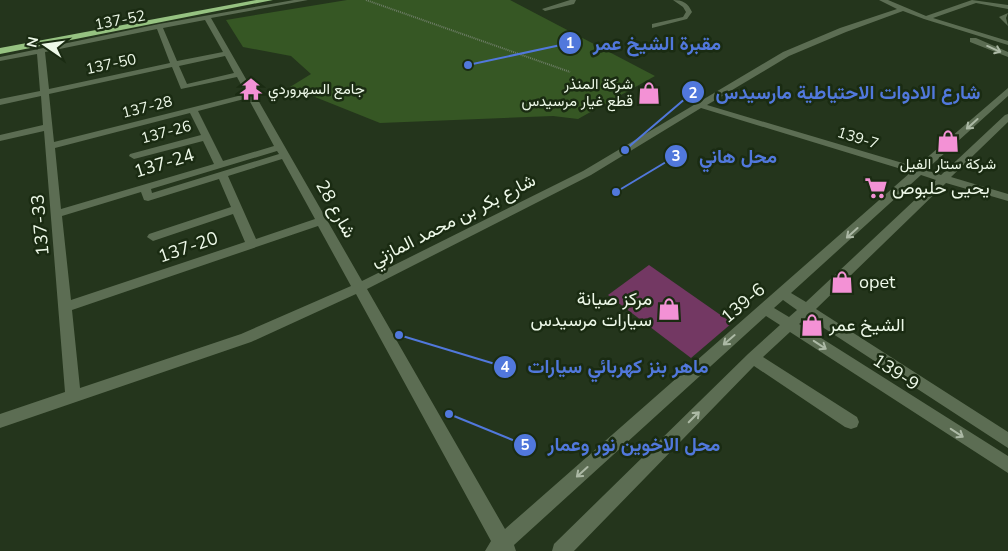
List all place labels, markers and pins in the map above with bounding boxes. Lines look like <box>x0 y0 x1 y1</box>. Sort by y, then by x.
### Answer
callout: مقبرة الشيخ عمر <box>557 26 731 60</box>
place label: شركة المنذر قطع غيار مرسيدس <box>521 74 633 112</box>
callout: شارع الادوات الاحتياطية مارسيدس <box>681 75 990 109</box>
temple icon: جامع السهروردي <box>238 76 264 102</box>
place label: جامع السهروردي <box>268 79 365 102</box>
shop icon: شركة المنذر قطع غيار مرسيدس <box>636 80 662 106</box>
shop icon: شركة ستار الفيل <box>935 128 961 154</box>
callout: محل هاني <box>664 139 787 173</box>
place label: شركة ستار الفيل <box>900 154 996 174</box>
supermarket icon: يحيى حلبوص <box>863 175 889 201</box>
place label: يحيى حلبوص <box>892 176 990 200</box>
shop icon: opet <box>829 269 855 295</box>
place label: opet <box>859 270 896 294</box>
place label: مركز صيانة سيارات مرسيدس <box>530 287 652 332</box>
shop icon: مركز صيانة سيارات مرسيدس <box>656 296 682 322</box>
shop icon: الشيخ عمر <box>799 312 825 338</box>
place label: الشيخ عمر <box>828 313 905 337</box>
callout: ماهر بنز كهربائي سيارات <box>493 350 719 384</box>
callout: محل الاخوين نور وعمار <box>513 428 731 462</box>

